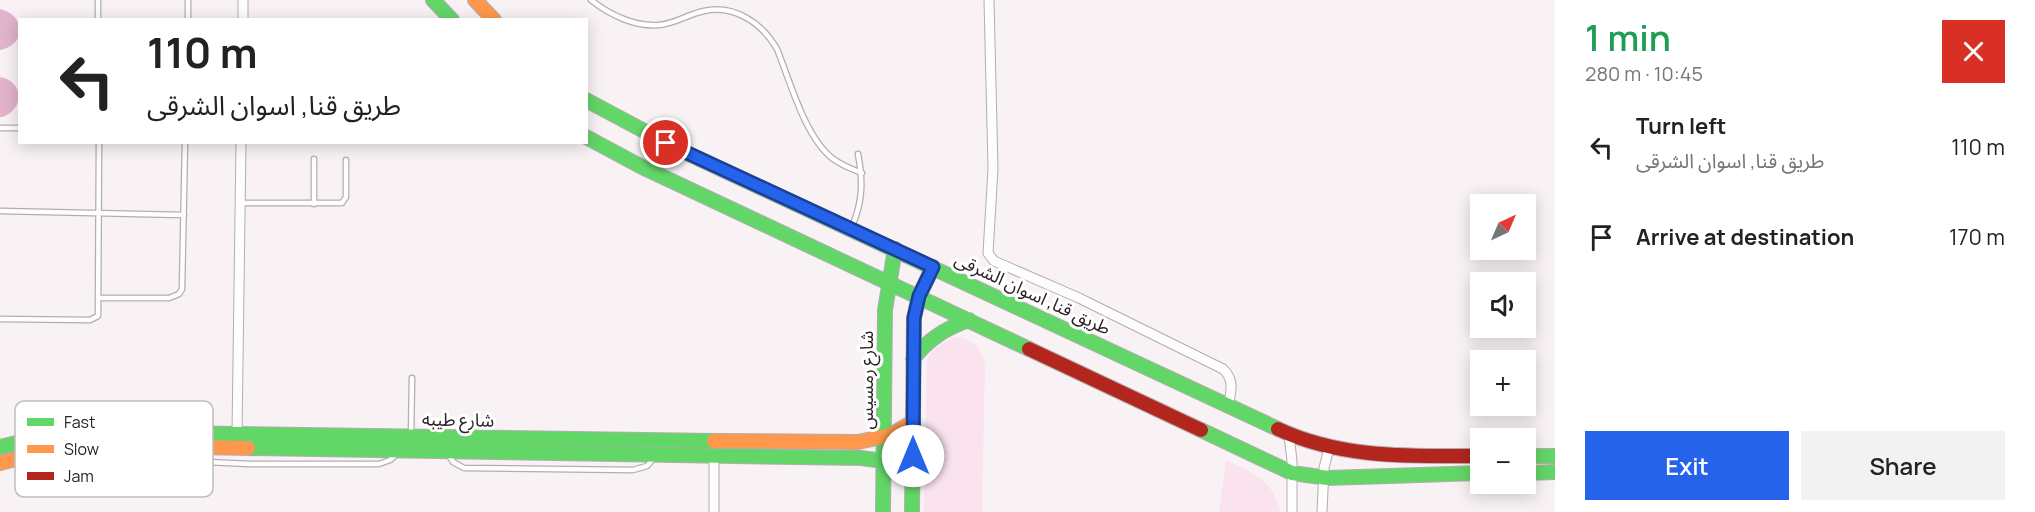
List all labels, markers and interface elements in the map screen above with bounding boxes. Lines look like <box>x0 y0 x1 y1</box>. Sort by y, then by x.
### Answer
text: 1 min <box>1585 13 1671 62</box>
button: close <box>1942 20 2005 83</box>
text: 110 m <box>147 23 258 81</box>
icon: left <box>48 42 126 120</box>
text: 280 m · 10:45 <box>1585 60 1703 87</box>
text: طريق قنا, اسوان الشرقى <box>147 86 401 123</box>
text: Turn left <box>1636 111 1726 141</box>
pin <box>640 117 691 168</box>
icon: arrive <box>649 126 682 159</box>
icon: left <box>1585 131 1618 164</box>
text: 110 m <box>1951 132 2005 162</box>
text: طريق قنا, اسوان الشرقى <box>1636 147 1824 174</box>
north arrow <box>1470 194 1536 260</box>
map controls <box>1470 194 1536 494</box>
icon: arrive <box>1585 221 1618 254</box>
text: Arrive at destination <box>1636 222 1854 252</box>
text: 170 m <box>1949 222 2005 252</box>
street label: طريق قنا, اسوان الشرقى <box>951 246 1115 340</box>
button: sound <box>1470 272 1536 338</box>
street label: شارع رمسيس <box>854 331 881 429</box>
button: + <box>1470 350 1536 416</box>
legend <box>15 401 213 497</box>
street label: شارع طيبه <box>421 406 494 435</box>
text: Fast <box>64 411 95 433</box>
position arrow <box>881 424 945 488</box>
button: − <box>1470 428 1536 494</box>
button: Exit <box>1585 431 1789 500</box>
button: Share <box>1801 431 2005 500</box>
text: Slow <box>64 438 99 460</box>
text: Jam <box>64 465 94 487</box>

